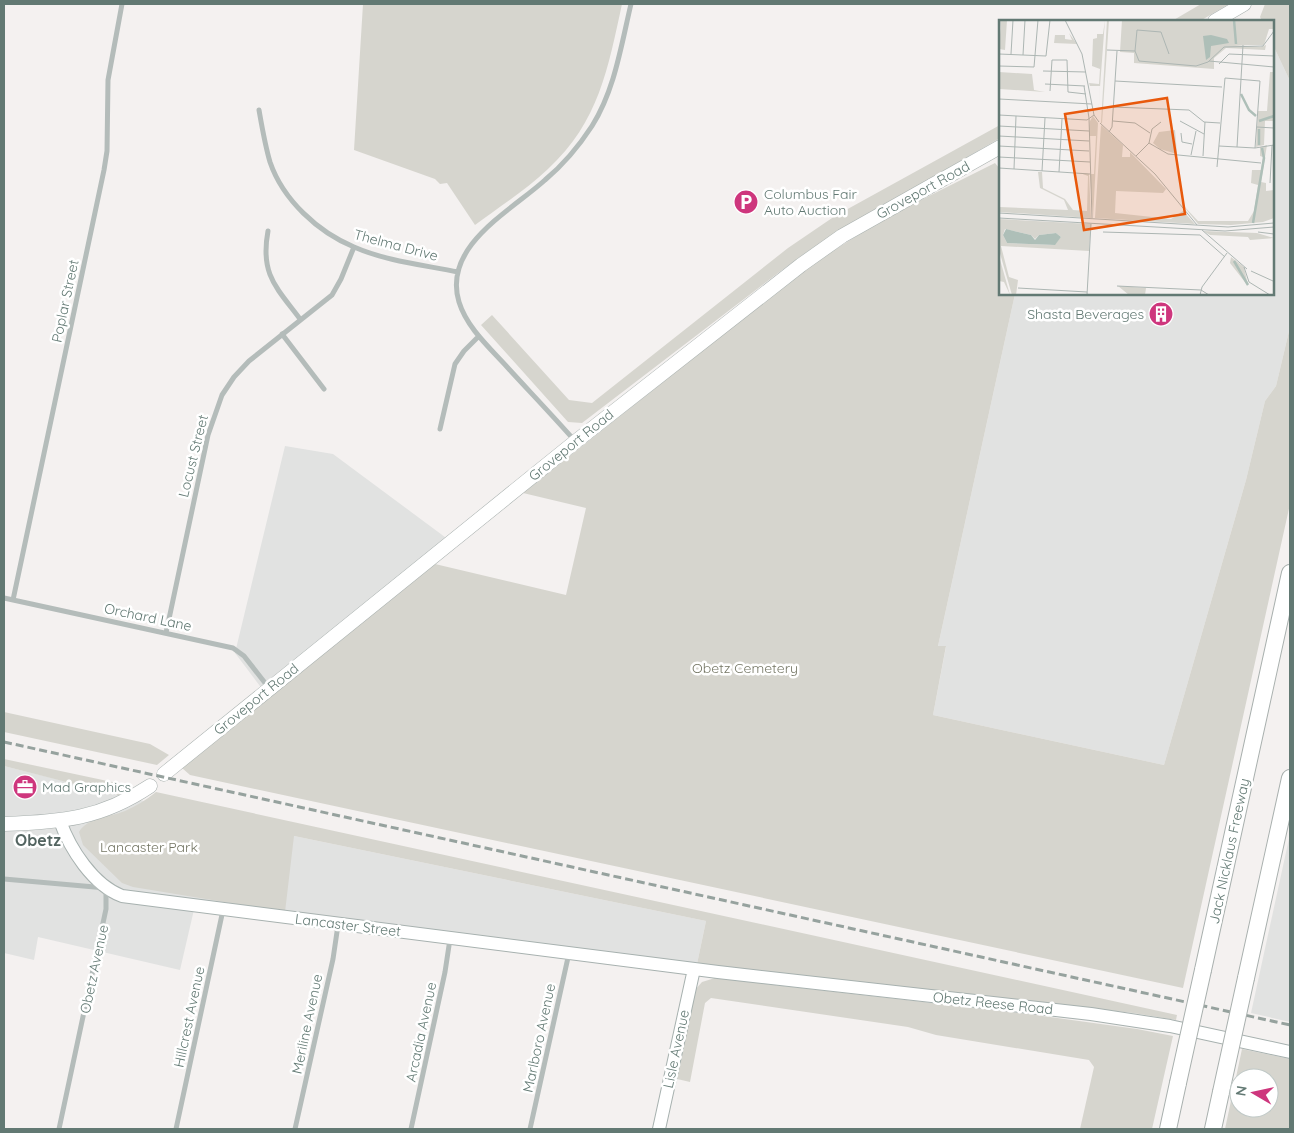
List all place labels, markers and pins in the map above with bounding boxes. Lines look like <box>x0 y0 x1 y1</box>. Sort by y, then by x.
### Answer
place label: Columbus Fair Auto Auction <box>764 185 857 219</box>
parking icon: Columbus Fair Auto Auction <box>733 189 759 215</box>
building icon: Shasta Beverages <box>1148 301 1174 327</box>
place label: Shasta Beverages <box>1027 305 1144 323</box>
office icon: Mad Graphics <box>12 774 38 800</box>
place label: Mad Graphics <box>42 778 131 796</box>

